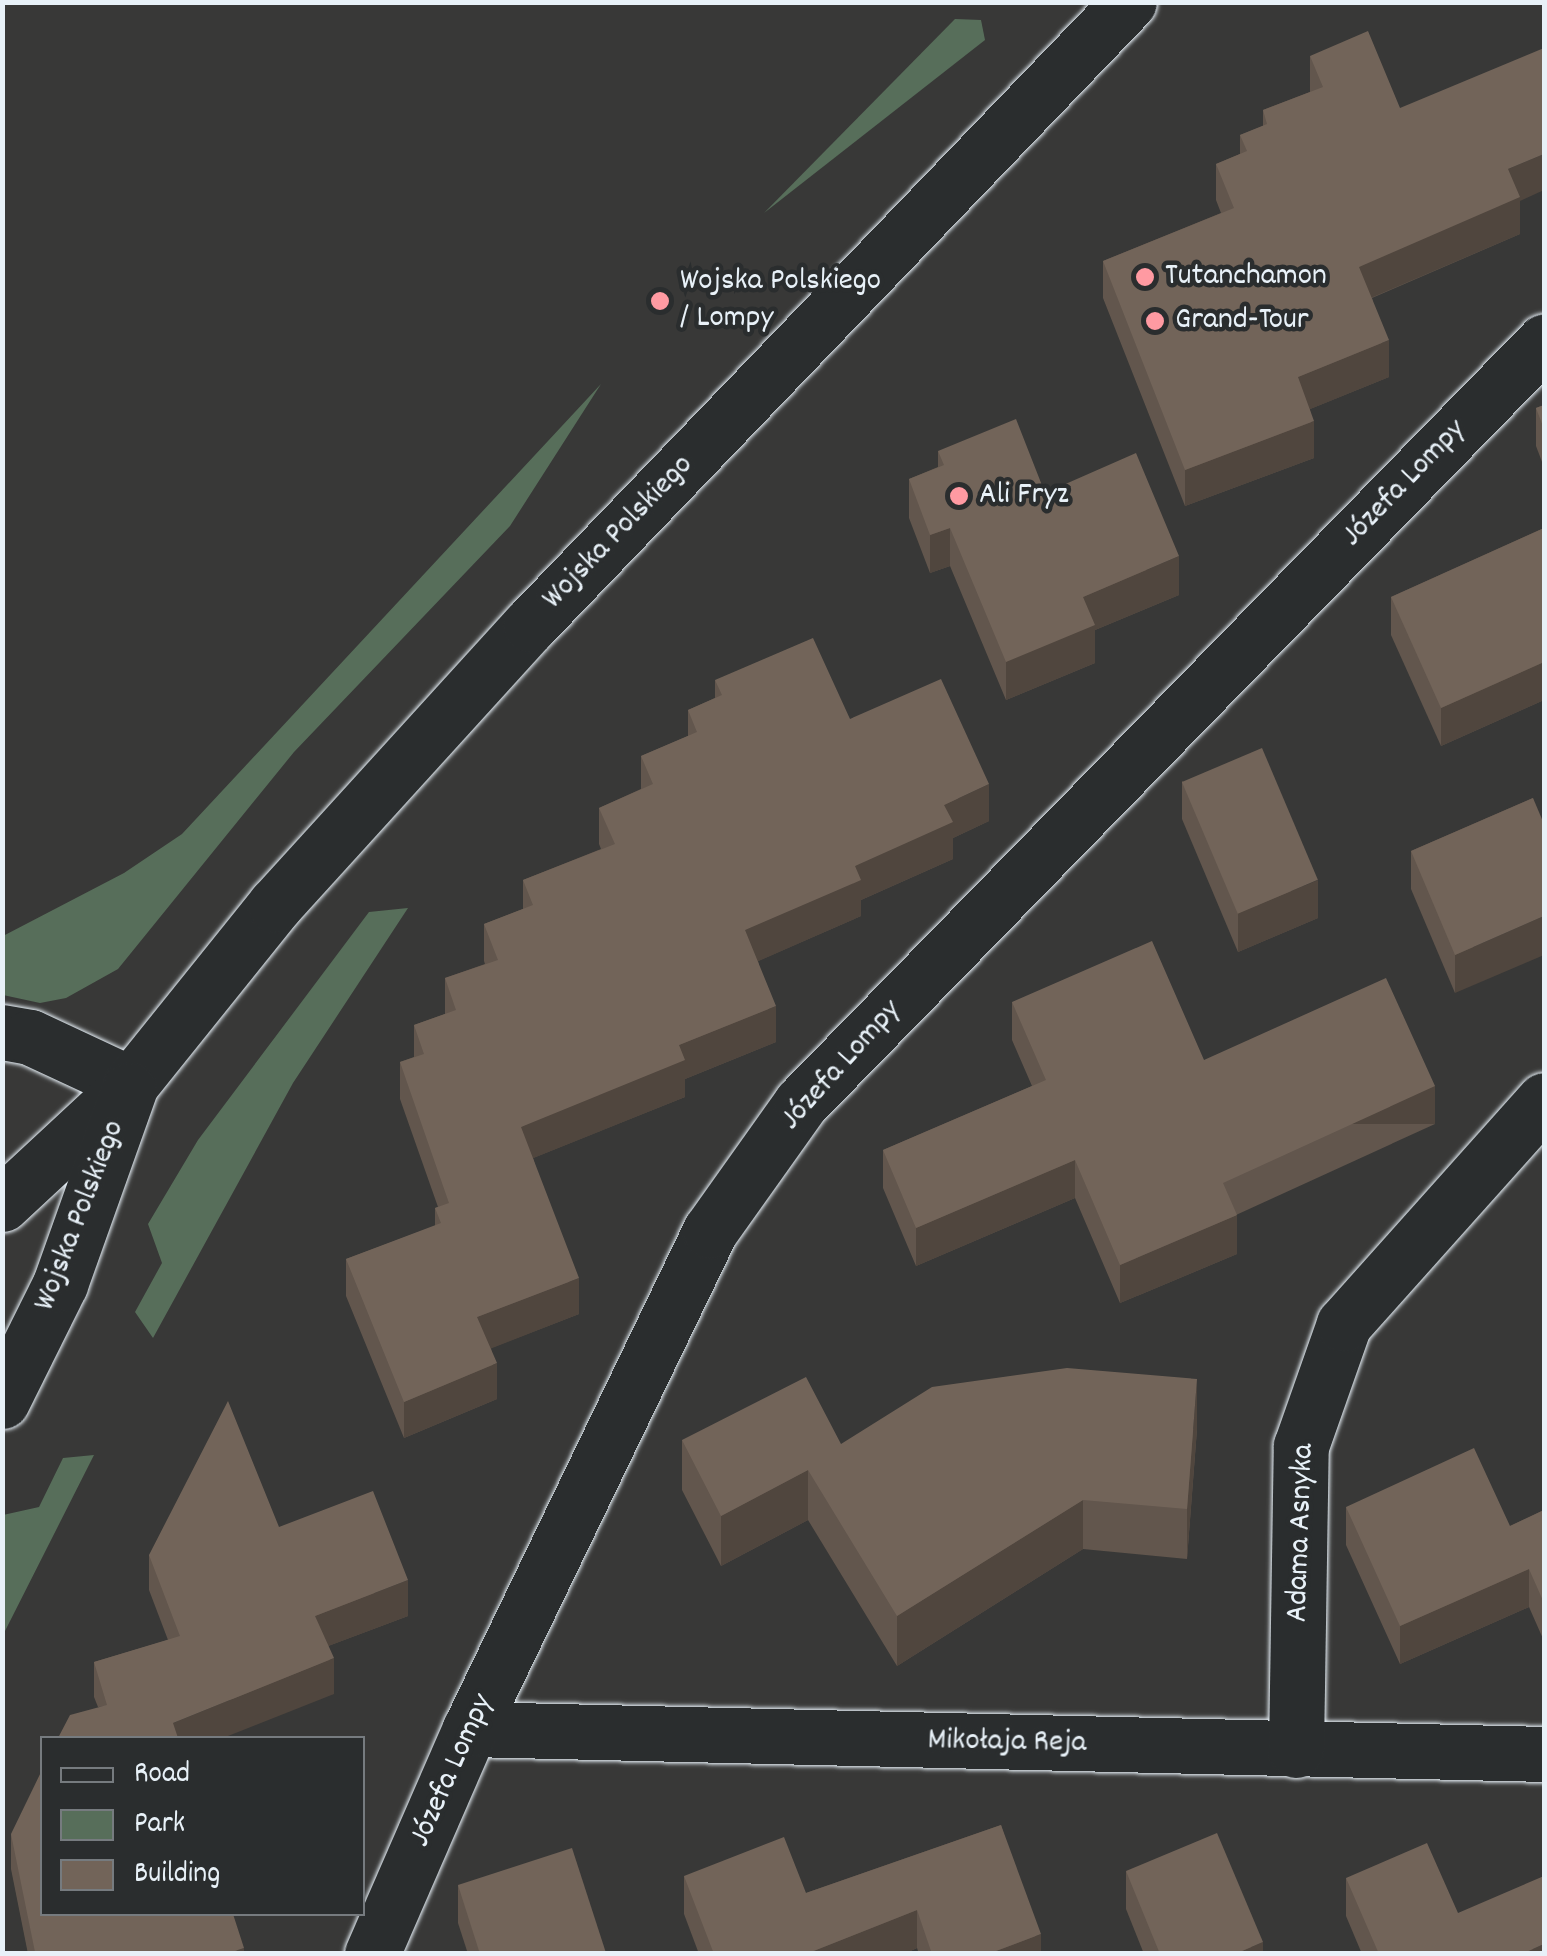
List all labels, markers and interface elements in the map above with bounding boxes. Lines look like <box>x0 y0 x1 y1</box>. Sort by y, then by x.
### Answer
place label: Tutanchamon <box>1165 258 1327 296</box>
place label: Wojska Polskiego / Lompy <box>680 264 881 339</box>
marker: Tutanchamon <box>1134 266 1156 288</box>
marker: Wojska Polskiego / Lompy <box>649 290 671 312</box>
place label: Grand-Tour <box>1175 302 1309 340</box>
marker: Grand-Tour <box>1144 310 1166 332</box>
street label: Józefa Lompy <box>1335 412 1475 556</box>
street label: Wojska Polskiego <box>535 447 703 619</box>
place label: Ali Fryz <box>979 477 1069 515</box>
marker: Ali Fryz <box>948 485 970 507</box>
street label: Józefa Lompy <box>773 993 911 1139</box>
street label: Wojska Polskiego <box>27 1115 135 1317</box>
street label: Adama Asnyka <box>1280 1443 1324 1623</box>
street label: Józefa Lompy <box>402 1689 504 1853</box>
street label: Mikołaja Reja <box>927 1722 1087 1764</box>
legend <box>40 1736 365 1916</box>
text: Road <box>134 1754 190 1797</box>
text: Park <box>134 1804 185 1847</box>
text: Building <box>134 1854 220 1897</box>

